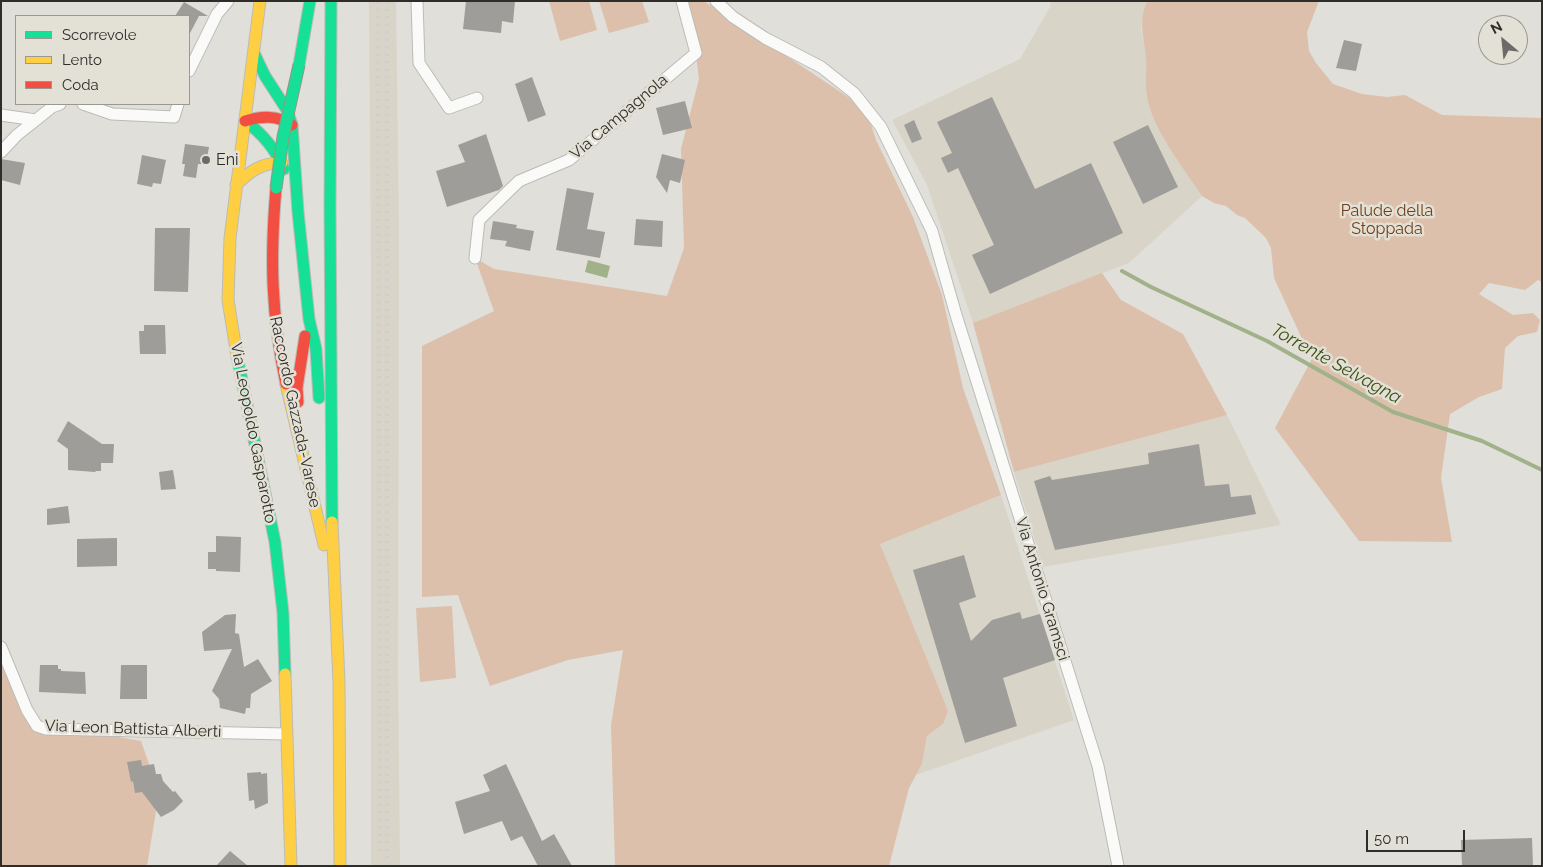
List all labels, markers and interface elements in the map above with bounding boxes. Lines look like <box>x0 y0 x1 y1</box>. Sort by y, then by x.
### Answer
legend <box>15 15 190 105</box>
north arrow <box>1478 15 1528 65</box>
text: N <box>1488 18 1505 37</box>
text: Scorrevole <box>62 26 137 44</box>
text: Lento <box>62 51 102 69</box>
street label: Via Campagnola <box>566 70 672 164</box>
text: Coda <box>62 76 99 94</box>
place label: Eni <box>216 150 238 170</box>
marker: Eni <box>200 154 212 166</box>
park label: Palude della Stoppada <box>1341 201 1433 239</box>
street label: Raccordo Gazzada-Varese <box>265 315 325 509</box>
water label: Torrente Selvagna <box>1267 319 1405 409</box>
street label: Via Leopoldo Gasparotto <box>226 341 280 525</box>
street label: Via Antonio Gramsci <box>1011 515 1073 663</box>
street label: Via Leon Battista Alberti <box>44 716 222 742</box>
scale bar <box>1368 820 1467 852</box>
text: 50 m <box>1374 830 1409 848</box>

